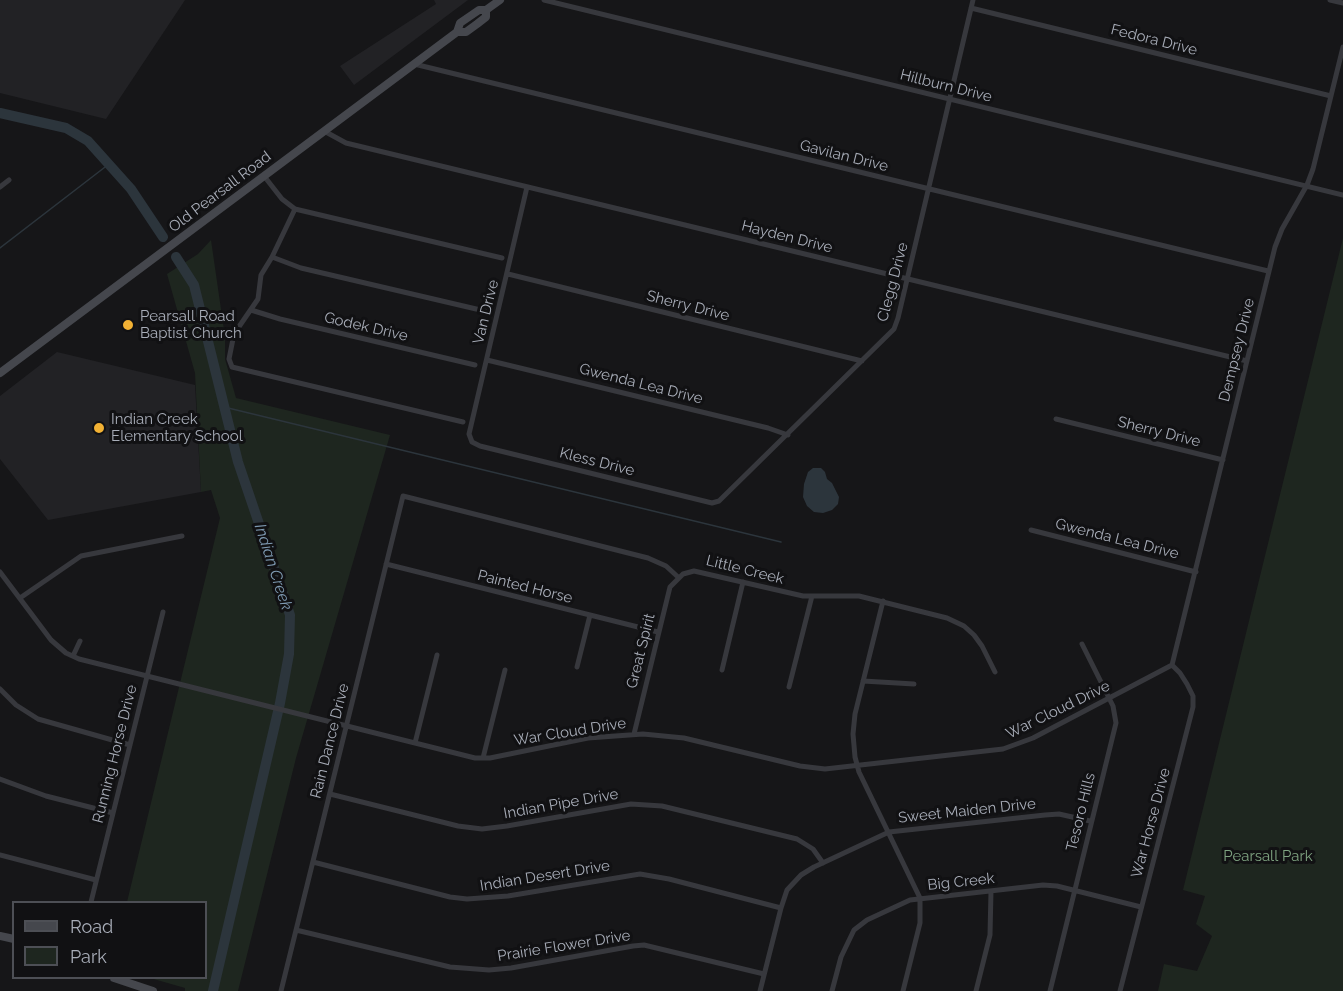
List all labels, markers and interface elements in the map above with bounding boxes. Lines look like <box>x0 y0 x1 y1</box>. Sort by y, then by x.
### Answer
street label: Fedora Drive <box>1109 21 1199 59</box>
street label: Hillburn Drive <box>898 66 994 106</box>
street label: Gavilan Drive <box>798 136 890 176</box>
street label: Old Pearsall Road <box>165 148 275 236</box>
street label: Hayden Drive <box>740 217 834 257</box>
street label: Clegg Drive <box>874 240 912 324</box>
street label: Van Drive <box>469 278 503 346</box>
street label: Sherry Drive <box>645 287 731 325</box>
street label: Dempsey Drive <box>1215 296 1259 404</box>
place label: Pearsall Road Baptist Church <box>140 307 242 342</box>
street label: Godek Drive <box>322 309 410 345</box>
marker: Pearsall Road Baptist Church <box>121 318 135 332</box>
street label: Gwenda Lea Drive <box>577 360 705 408</box>
place label: Indian Creek Elementary School <box>111 410 243 445</box>
street label: Sherry Drive <box>1116 413 1202 451</box>
marker: Indian Creek Elementary School <box>92 421 106 435</box>
street label: Kless Drive <box>558 444 636 480</box>
street label: Gwenda Lea Drive <box>1053 515 1181 563</box>
water label: Indian Creek <box>250 521 296 613</box>
street label: Little Creek <box>704 552 786 588</box>
street label: Painted Horse <box>476 566 574 608</box>
street label: Great Spirit <box>623 612 659 690</box>
street label: War Cloud Drive <box>1003 677 1113 743</box>
street label: Rain Dance Drive <box>307 682 353 800</box>
street label: Running Horse Drive <box>89 683 141 825</box>
street label: War Cloud Drive <box>513 714 627 750</box>
street label: War Horse Drive <box>1128 766 1174 880</box>
street label: Tesoro Hills <box>1063 771 1099 853</box>
street label: Indian Pipe Drive <box>502 785 620 823</box>
street label: Sweet Maiden Drive <box>897 795 1037 827</box>
park label: Pearsall Park <box>1223 847 1313 865</box>
street label: Indian Desert Drive <box>479 857 611 895</box>
street label: Big Creek <box>927 870 995 894</box>
legend <box>12 901 207 979</box>
text: Road <box>70 916 113 937</box>
street label: Prairie Flower Drive <box>496 927 632 965</box>
text: Park <box>70 946 107 967</box>

